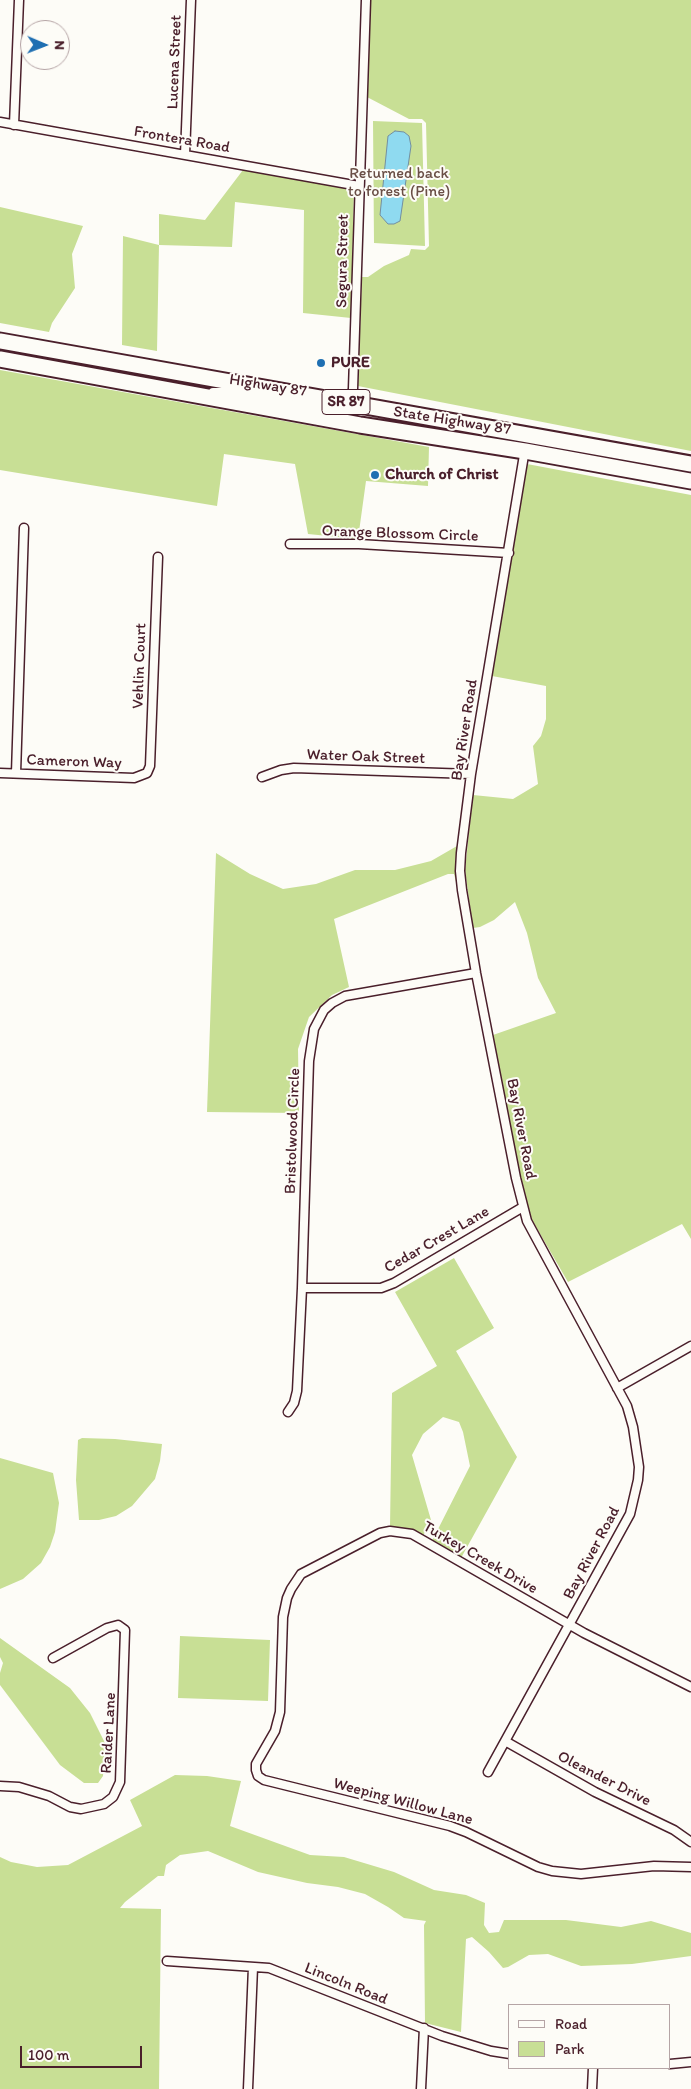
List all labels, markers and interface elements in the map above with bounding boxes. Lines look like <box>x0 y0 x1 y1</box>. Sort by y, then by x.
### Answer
street label: Lucena Street <box>164 14 186 110</box>
north arrow <box>20 20 70 70</box>
text: N <box>51 40 68 50</box>
street label: Frontera Road <box>132 122 232 158</box>
park label: Returned back to forest (Pine) <box>348 164 450 202</box>
street label: Segura Street <box>333 214 353 308</box>
place label: PURE <box>331 353 370 373</box>
marker: PURE <box>315 357 327 369</box>
street label: Highway 87 <box>228 370 308 402</box>
road number: SR 87 <box>322 390 370 414</box>
street label: State Highway 87 <box>392 402 512 440</box>
place label: Church of Christ <box>385 465 499 485</box>
marker: Church of Christ <box>369 469 381 481</box>
street label: Orange Blossom Circle <box>321 522 479 546</box>
street label: Vehlin Court <box>129 623 151 709</box>
street label: Bay River Road <box>448 678 482 782</box>
street label: Water Oak Street <box>306 745 426 769</box>
street label: Cameron Way <box>26 751 122 773</box>
street label: Bristolwood Circle <box>281 1068 305 1194</box>
street label: Bay River Road <box>502 1077 540 1181</box>
street label: Cedar Crest Lane <box>381 1202 493 1278</box>
street label: Bay River Road <box>559 1503 625 1603</box>
street label: Turkey Creek Drive <box>419 1517 541 1599</box>
street label: Raider Lane <box>97 1692 121 1774</box>
street label: Oleander Drive <box>554 1747 654 1811</box>
street label: Weeping Willow Lane <box>331 1774 475 1830</box>
street label: Lincoln Road <box>301 1959 391 2009</box>
legend <box>508 2004 671 2069</box>
text: Road <box>555 2015 587 2033</box>
scale bar <box>22 2036 145 2068</box>
text: Park <box>555 2040 585 2058</box>
text: 100 m <box>28 2046 69 2064</box>

